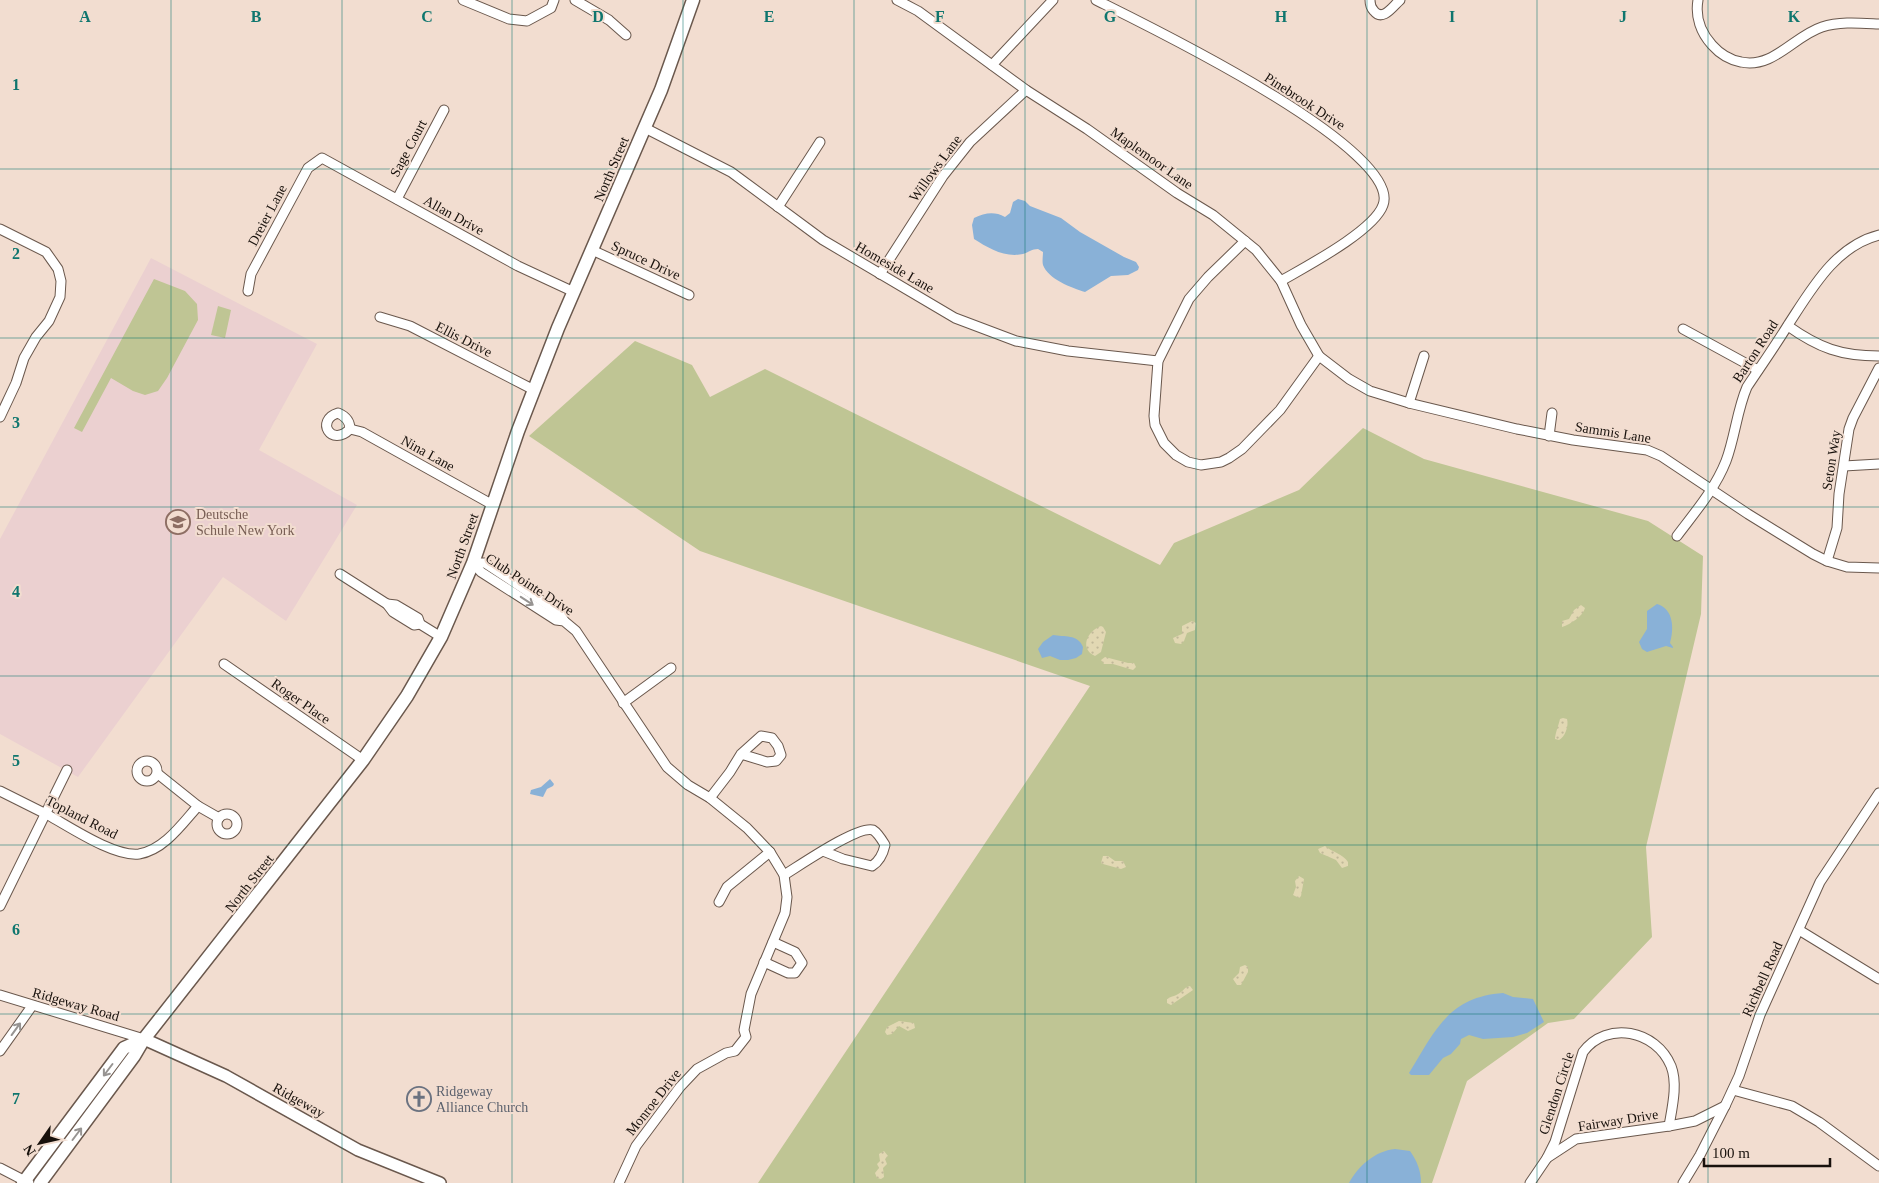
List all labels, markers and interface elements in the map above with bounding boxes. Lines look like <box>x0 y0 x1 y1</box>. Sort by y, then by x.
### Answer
text: A <box>79 8 91 25</box>
text: B <box>251 8 262 25</box>
text: C <box>421 8 433 25</box>
text: D <box>592 8 604 25</box>
text: E <box>764 8 774 25</box>
text: F <box>935 8 945 25</box>
text: G <box>1104 8 1117 25</box>
text: H <box>1275 8 1288 25</box>
text: I <box>1449 8 1455 25</box>
text: J <box>1619 8 1627 25</box>
text: K <box>1788 8 1801 25</box>
street label: Pinebrook Drive <box>1262 70 1348 133</box>
text: 1 <box>12 76 20 93</box>
street label: Sage Court <box>387 117 430 179</box>
street label: Maplemoor Lane <box>1108 125 1196 192</box>
street label: Willows Lane <box>906 132 965 204</box>
street label: North Street <box>591 134 632 204</box>
street label: Dreier Lane <box>245 182 290 248</box>
street label: Allan Drive <box>421 193 486 238</box>
street label: Spruce Drive <box>609 238 683 283</box>
street label: Homeside Lane <box>853 239 937 296</box>
text: 2 <box>12 245 20 262</box>
street label: Barton Road <box>1730 317 1781 385</box>
street label: Ellis Drive <box>433 319 494 360</box>
text: 3 <box>12 414 20 431</box>
street label: Sammis Lane <box>1574 419 1652 446</box>
street label: Seton Way <box>1819 429 1844 491</box>
street label: Nina Lane <box>398 433 457 474</box>
place label: Deutsche Schule New York <box>196 507 294 538</box>
school or university icon: Deutsche Schule New York <box>165 509 191 535</box>
street label: North Street <box>444 511 481 581</box>
street label: Club Pointe Drive <box>483 550 577 618</box>
text: 4 <box>12 583 20 600</box>
one-way arrow <box>519 596 533 606</box>
street label: Roger Place <box>269 676 333 727</box>
text: 5 <box>12 752 20 769</box>
street label: Topland Road <box>43 793 120 842</box>
street label: North Street <box>222 851 277 915</box>
text: 6 <box>12 921 20 938</box>
street label: Richbell Road <box>1739 939 1786 1019</box>
street label: Ridgeway Road <box>31 985 121 1024</box>
one-way arrow <box>11 1022 21 1036</box>
street label: Glendon Circle <box>1536 1050 1577 1136</box>
one-way arrow <box>103 1063 113 1077</box>
street label: Monroe Drive <box>623 1066 684 1138</box>
street label: Ridgeway <box>270 1080 327 1121</box>
place label: Ridgeway Alliance Church <box>436 1084 528 1115</box>
church icon: Ridgeway Alliance Church <box>406 1086 432 1112</box>
text: 7 <box>12 1090 20 1107</box>
street label: Fairway Drive <box>1577 1107 1659 1134</box>
north arrow <box>15 1118 65 1168</box>
one-way arrow <box>71 1128 82 1141</box>
scale bar <box>1704 1136 1830 1168</box>
text: N <box>21 1142 39 1158</box>
text: 100 m <box>1712 1145 1750 1161</box>

